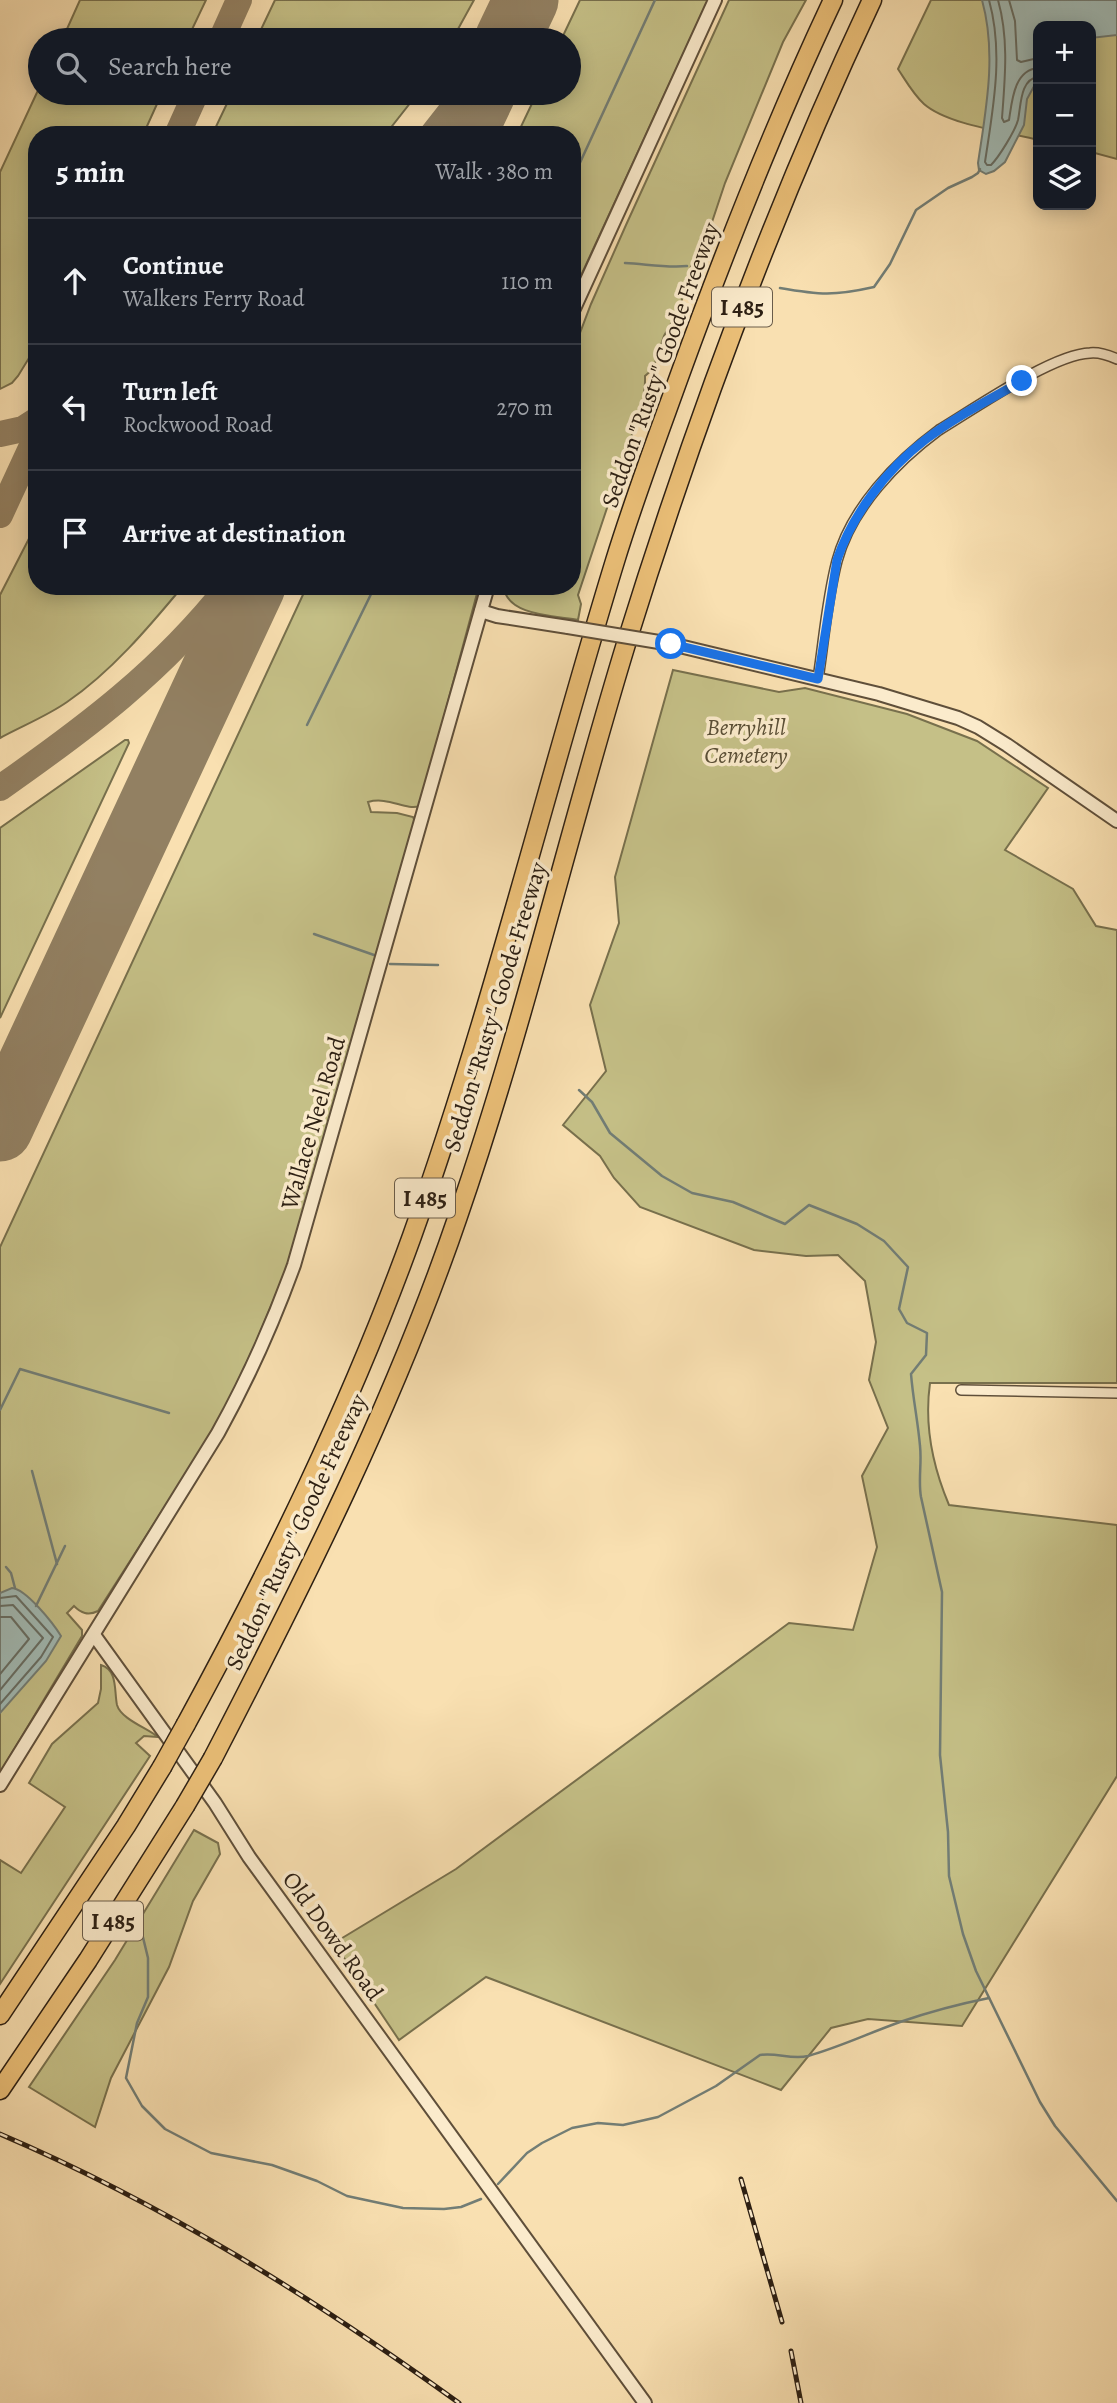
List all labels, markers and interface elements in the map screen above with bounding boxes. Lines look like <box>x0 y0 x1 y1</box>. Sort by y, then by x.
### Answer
map controls <box>1033 21 1096 210</box>
button: + <box>1033 21 1096 84</box>
search box <box>28 28 581 105</box>
icon: search <box>52 48 90 86</box>
text: Search here <box>108 49 232 84</box>
button: − <box>1033 84 1096 147</box>
button: layers <box>1033 147 1096 210</box>
text: 5 min <box>56 152 125 192</box>
text: Walk · 380 m <box>435 156 553 187</box>
street label: Seddon "Rusty" Goode Freeway <box>593 218 727 512</box>
text: Continue <box>123 248 224 283</box>
icon: ahead <box>56 262 94 300</box>
text: 110 m <box>501 266 553 297</box>
text: Walkers Ferry Road <box>123 283 305 314</box>
road number: I 485 <box>712 288 772 326</box>
route end <box>1006 365 1037 396</box>
text: Turn left <box>123 374 218 409</box>
icon: left <box>56 388 94 426</box>
text: 270 m <box>496 392 553 423</box>
text: Rockwood Road <box>123 409 273 440</box>
icon: arrive <box>56 514 94 552</box>
text: Arrive at destination <box>123 516 346 551</box>
route start <box>655 628 686 659</box>
park label: Berryhill Cemetery <box>704 711 788 771</box>
street label: Seddon "Rusty" Goode Freeway <box>436 858 554 1156</box>
street label: Wallace Neel Road <box>273 1033 353 1214</box>
road number: I 485 <box>395 1178 455 1218</box>
street label: Seddon "Rusty" Goode Freeway <box>218 1388 374 1675</box>
street label: Old Dowd Road <box>275 1865 391 2007</box>
road number: I 485 <box>83 1902 143 1940</box>

